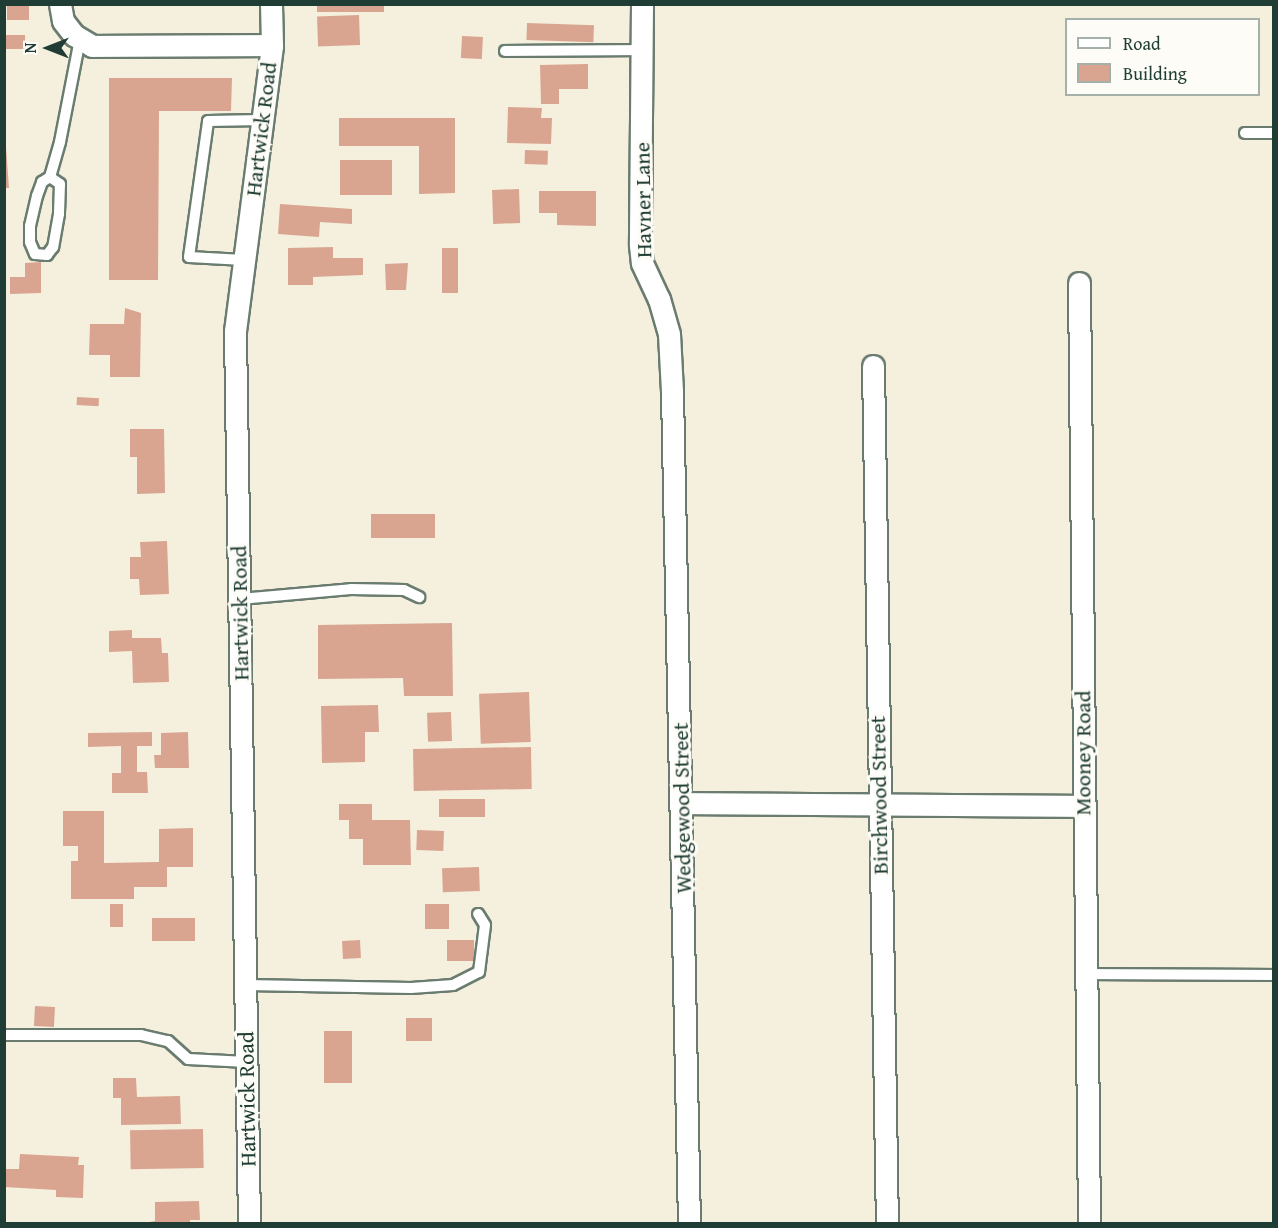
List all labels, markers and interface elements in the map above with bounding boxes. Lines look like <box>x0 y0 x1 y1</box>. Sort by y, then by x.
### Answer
north arrow <box>18 18 78 78</box>
legend <box>1065 18 1260 96</box>
text: Road <box>1123 30 1161 57</box>
text: N <box>18 43 42 53</box>
street label: Hartwick Road <box>240 60 282 198</box>
text: Building <box>1123 60 1187 87</box>
street label: Havner Lane <box>629 142 657 258</box>
street label: Hartwick Road <box>226 545 254 681</box>
street label: Mooney Road <box>1070 691 1096 815</box>
street label: Birchwood Street <box>864 715 894 875</box>
street label: Wedgewood Street <box>667 722 697 894</box>
street label: Hartwick Road <box>233 1031 261 1167</box>

